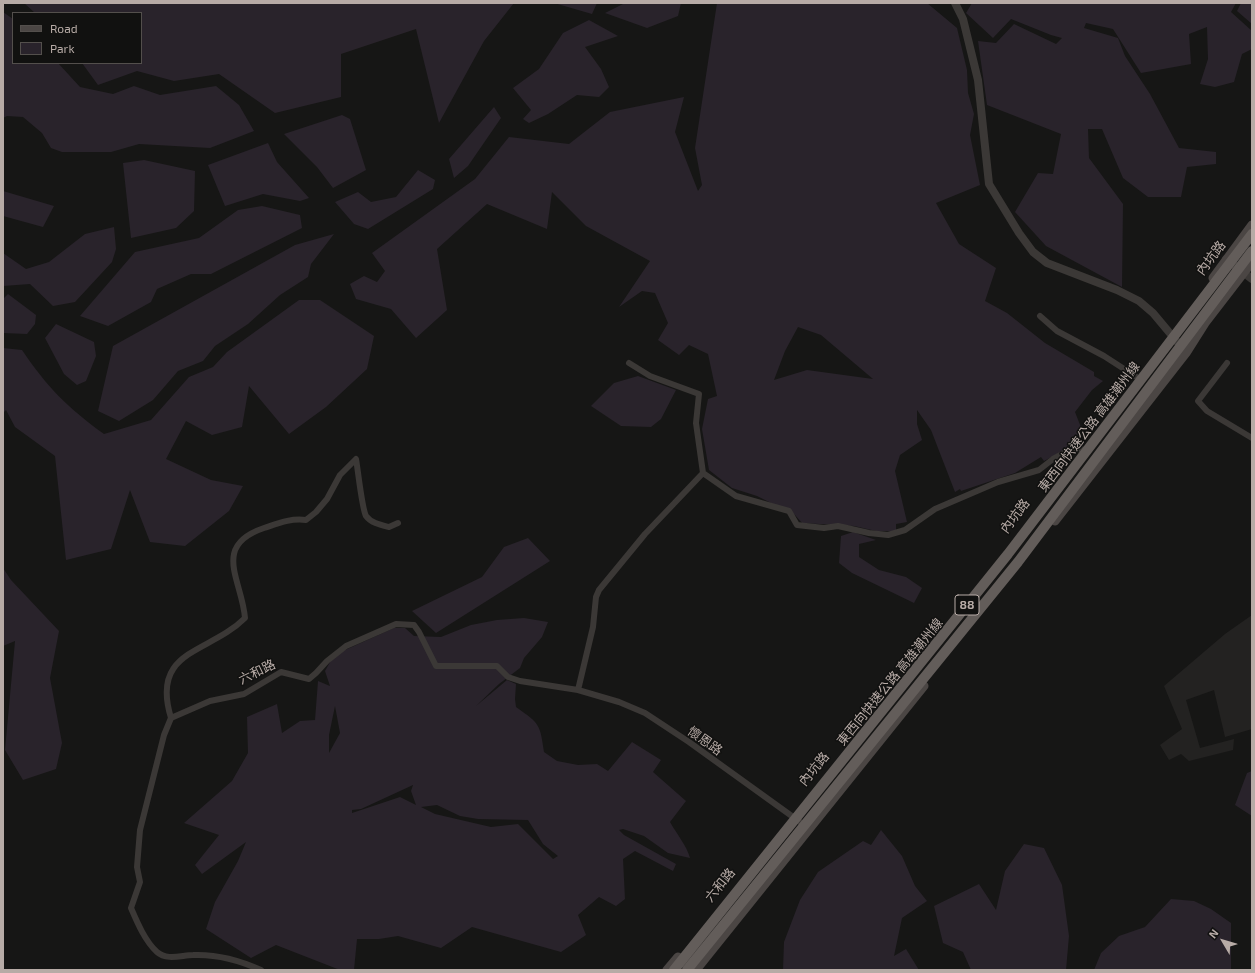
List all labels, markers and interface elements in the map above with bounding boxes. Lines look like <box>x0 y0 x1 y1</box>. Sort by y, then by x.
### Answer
legend <box>12 12 142 64</box>
text: Road <box>50 21 78 35</box>
text: Park <box>50 41 75 55</box>
street label: 內坑路 <box>1193 238 1229 278</box>
street label: 東西向快速公路 高雄潮州線 <box>1035 359 1143 495</box>
street label: 內坑路 <box>997 496 1033 536</box>
road number: 88 <box>955 595 979 615</box>
street label: 東西向快速公路 高雄潮州線 <box>834 615 946 749</box>
street label: 六和路 <box>236 656 278 688</box>
street label: 懷恩路 <box>685 723 725 759</box>
street label: 內坑路 <box>796 749 832 789</box>
street label: 六和路 <box>702 865 738 905</box>
north arrow <box>1203 921 1243 961</box>
text: N <box>1206 926 1221 940</box>

